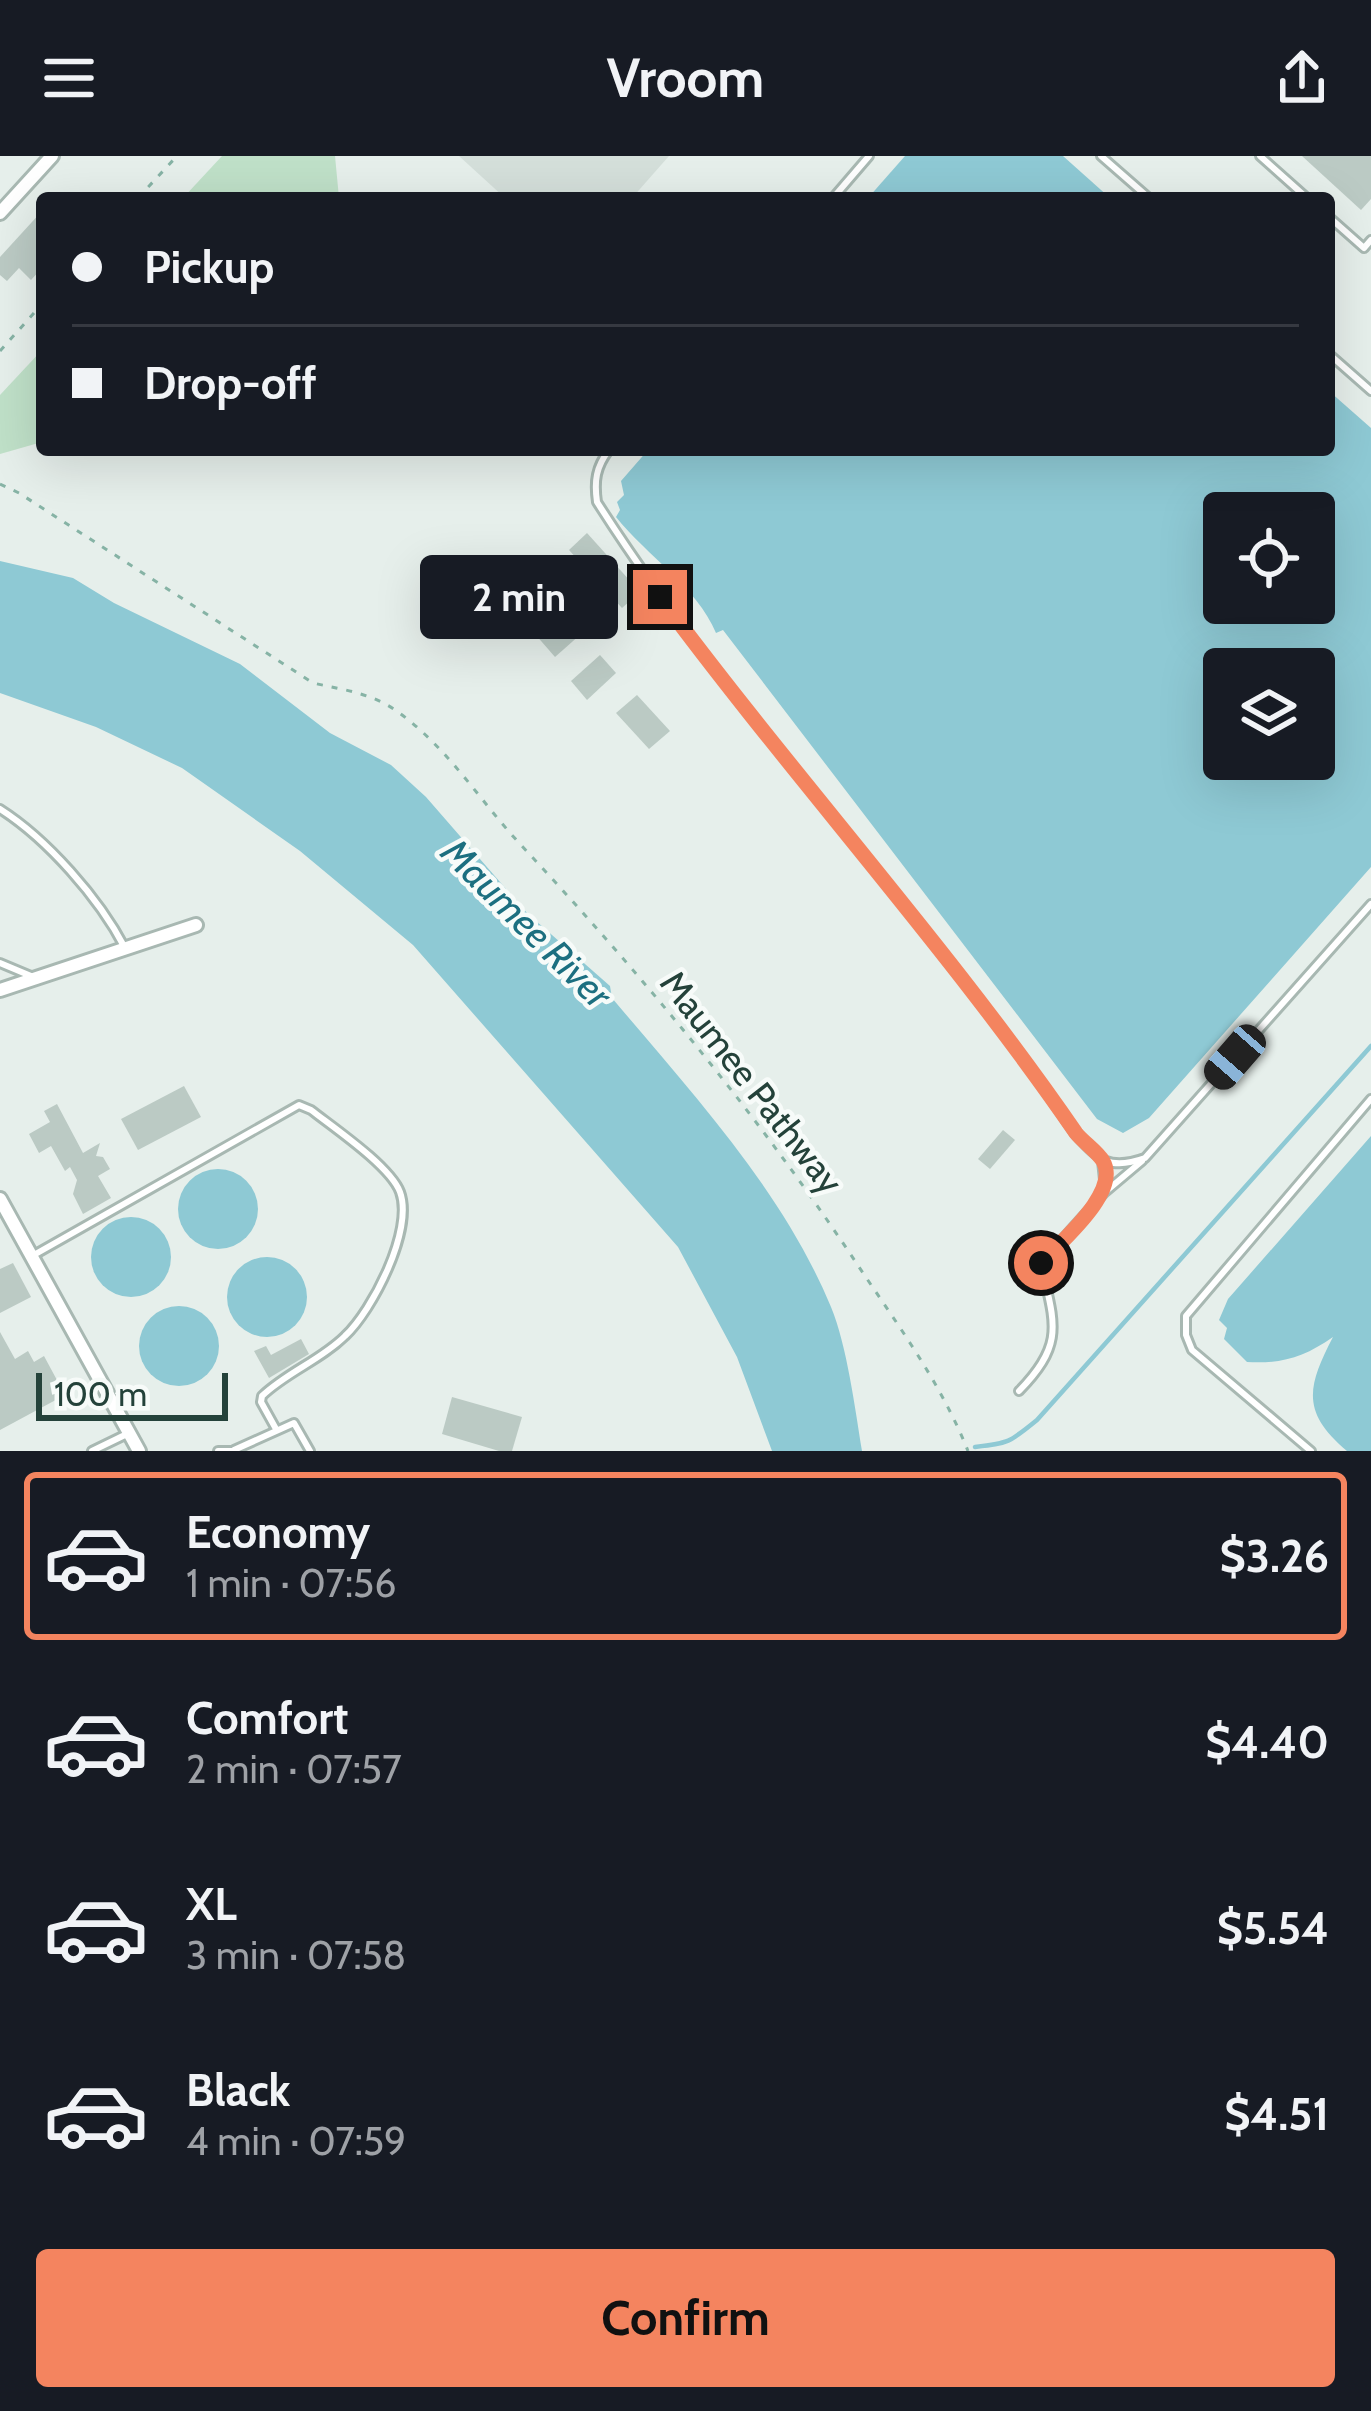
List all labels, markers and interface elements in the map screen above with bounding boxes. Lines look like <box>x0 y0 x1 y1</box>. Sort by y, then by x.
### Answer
icon: menu <box>36 45 102 111</box>
text: Vroom <box>607 45 764 111</box>
icon: share <box>1269 45 1335 111</box>
text: Pickup <box>144 240 274 294</box>
text: Drop-off <box>144 356 317 410</box>
map controls <box>1203 492 1335 780</box>
button: locate <box>1203 492 1335 624</box>
callout: 2 min <box>420 555 618 639</box>
route end <box>633 570 687 624</box>
text: 2 min <box>472 573 566 621</box>
button: layers <box>1203 648 1335 780</box>
water label: Maumee River <box>431 827 624 1020</box>
street label: Maumee Pathway <box>651 962 853 1202</box>
car <box>1198 1018 1272 1096</box>
route start <box>1014 1236 1068 1290</box>
scale bar <box>36 1367 228 1420</box>
text: 100 m <box>54 1374 147 1414</box>
icon: car <box>42 1502 150 1610</box>
text: Economy <box>186 1505 370 1559</box>
text: $3.26 <box>1220 1529 1329 1583</box>
text: 1 min · 07:56 <box>186 1559 396 1607</box>
icon: car <box>42 1688 150 1796</box>
text: Comfort <box>186 1691 349 1745</box>
text: $4.40 <box>1205 1715 1329 1769</box>
text: 2 min · 07:57 <box>186 1745 402 1793</box>
icon: car <box>42 1874 150 1982</box>
text: XL <box>186 1877 237 1931</box>
text: $5.54 <box>1217 1901 1329 1955</box>
text: 3 min · 07:58 <box>186 1931 406 1979</box>
icon: car <box>42 2060 150 2168</box>
text: Black <box>186 2063 290 2117</box>
text: $4.51 <box>1224 2087 1329 2141</box>
text: 4 min · 07:59 <box>186 2117 406 2165</box>
button: Confirm <box>36 2249 1335 2387</box>

